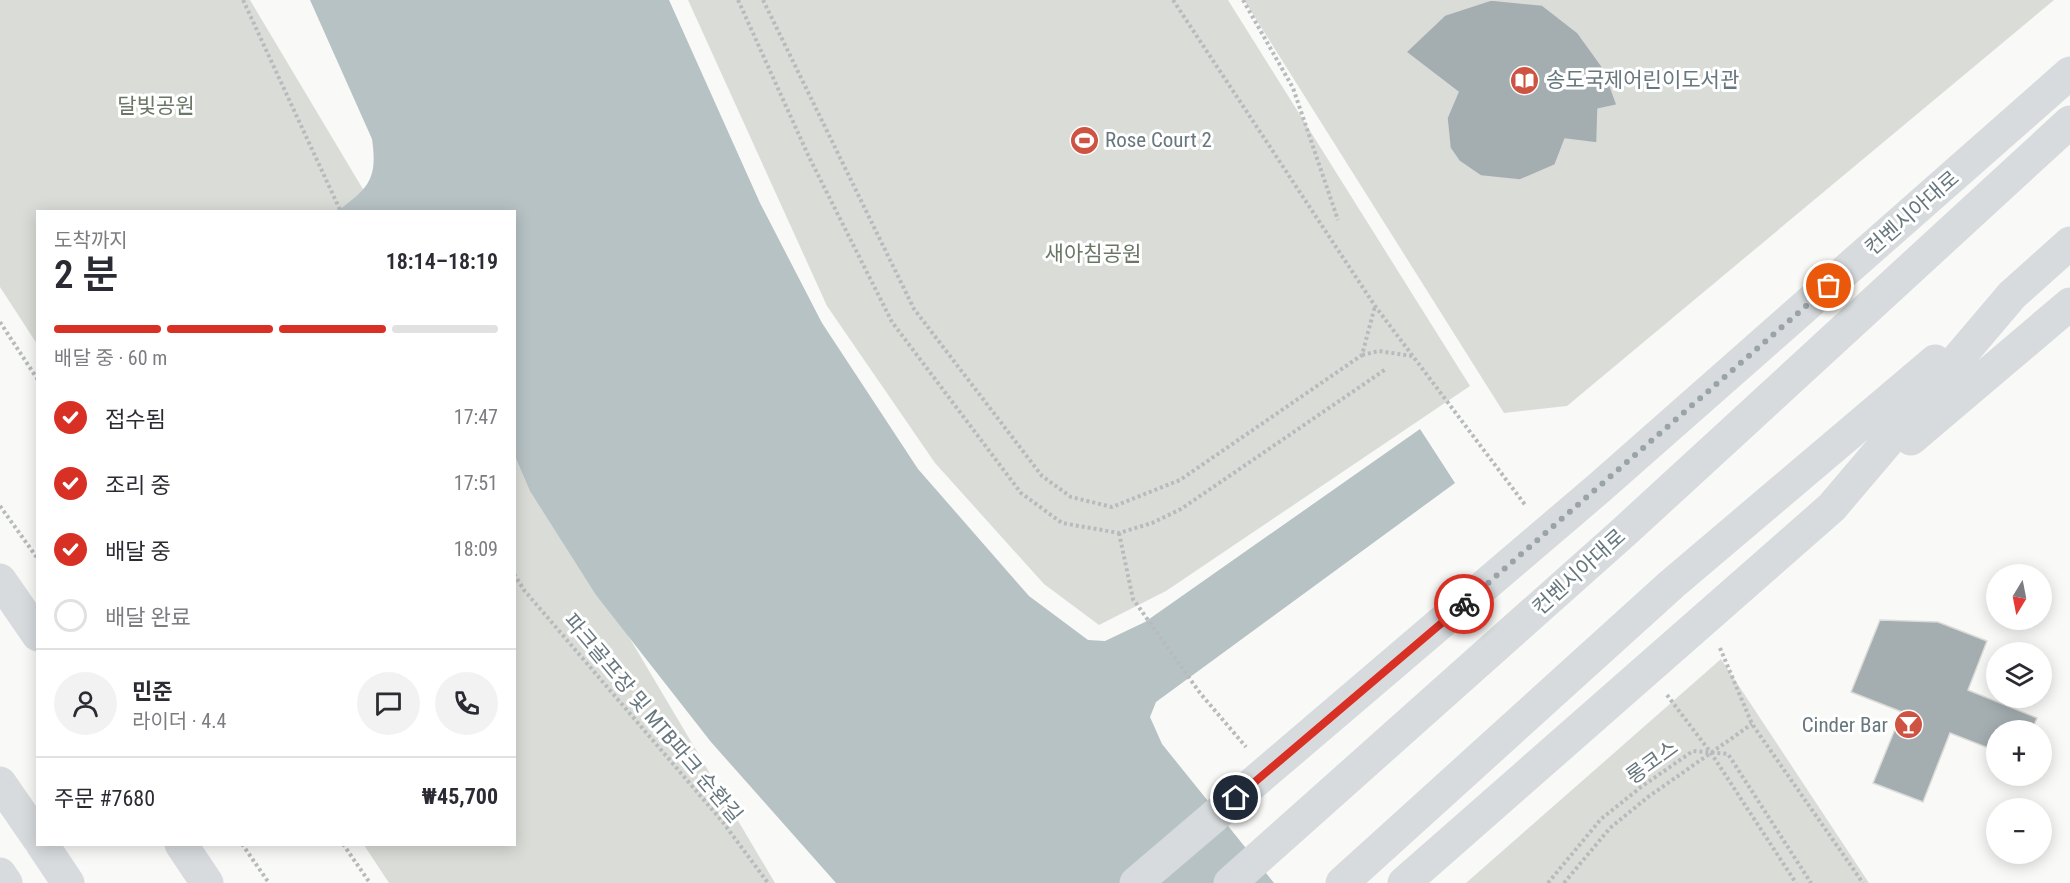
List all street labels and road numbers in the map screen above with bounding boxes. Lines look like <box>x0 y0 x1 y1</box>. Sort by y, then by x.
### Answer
street label: 컨벤시아대로 <box>1860 166 1964 260</box>
street label: 컨벤시아대로 <box>1528 524 1630 620</box>
street label: 파크골프장 및 MTB파크 순환길 <box>559 609 747 827</box>
street label: 롱코스 <box>1621 735 1683 789</box>

